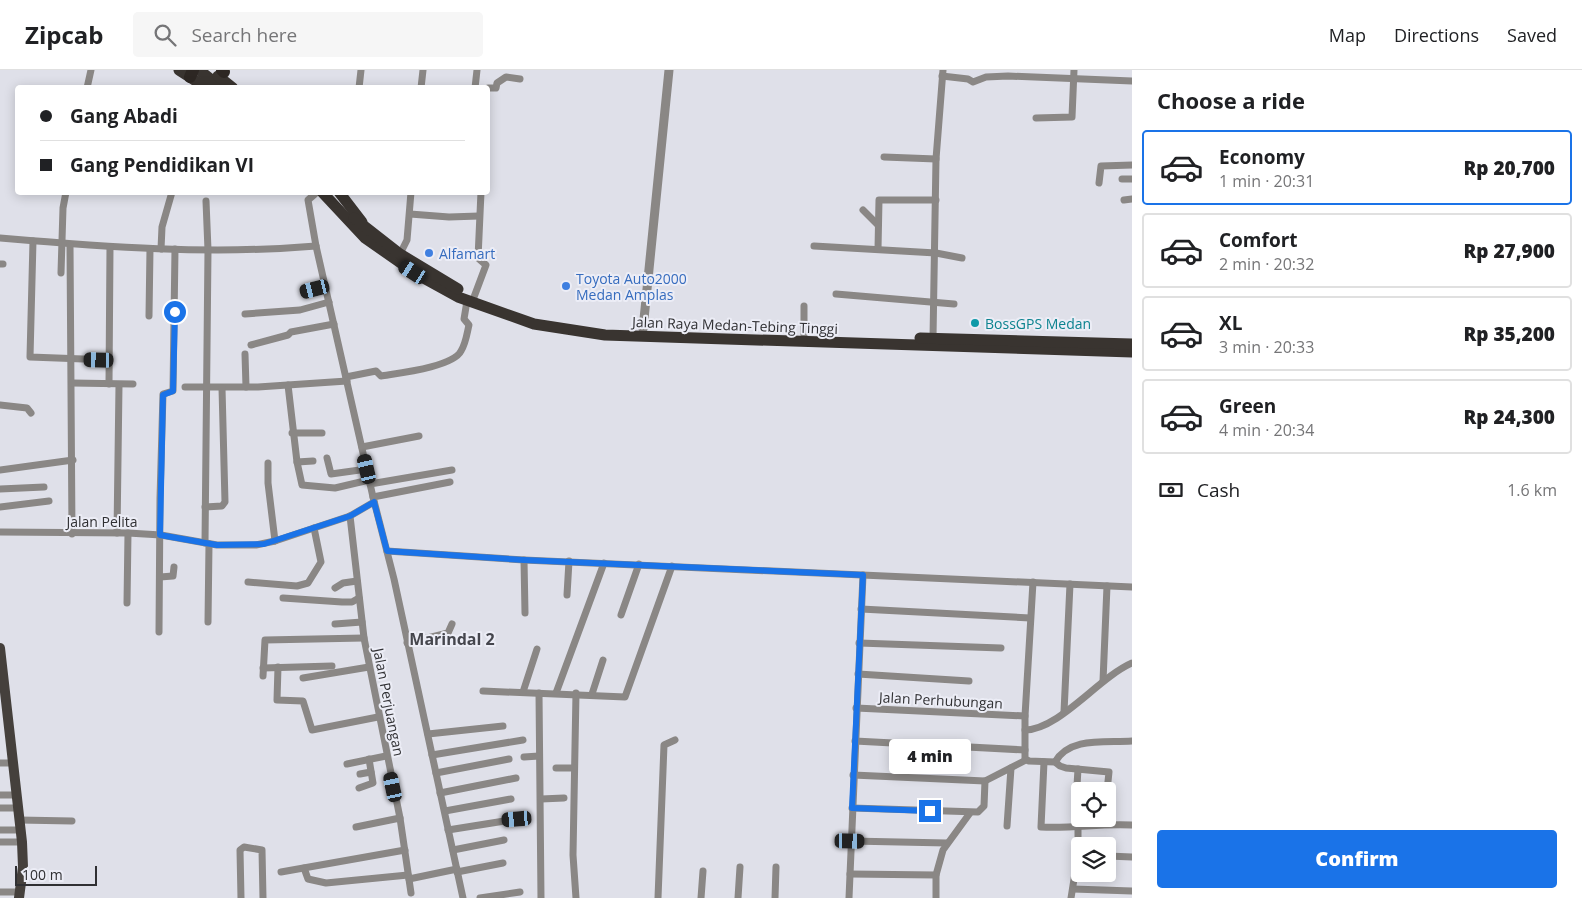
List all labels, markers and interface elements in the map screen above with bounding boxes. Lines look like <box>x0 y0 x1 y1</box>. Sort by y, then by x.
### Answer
search box <box>133 12 483 57</box>
text: Zipcab <box>25 18 103 51</box>
icon: search <box>151 21 179 49</box>
text: Search here <box>191 22 297 48</box>
text: Map <box>1329 23 1366 47</box>
text: Directions <box>1394 23 1479 47</box>
text: Saved <box>1507 23 1557 47</box>
text: Choose a ride <box>1157 85 1305 115</box>
text: Gang Abadi <box>70 103 178 129</box>
text: Economy <box>1219 144 1305 170</box>
icon: car <box>1159 145 1204 190</box>
text: Gang Pendidikan VI <box>70 152 254 178</box>
text: Rp 20,700 <box>1463 155 1555 181</box>
text: 1 min · 20:31 <box>1219 170 1314 192</box>
text: Comfort <box>1219 227 1298 253</box>
icon: car <box>1159 228 1204 273</box>
text: Rp 27,900 <box>1463 238 1555 264</box>
place label: Alfamart <box>439 244 495 263</box>
marker: Alfamart <box>423 247 435 259</box>
text: 2 min · 20:32 <box>1219 253 1314 275</box>
car <box>396 258 429 286</box>
place label: Toyota Auto2000 Medan Amplas <box>576 269 687 304</box>
car <box>298 278 331 300</box>
marker: Toyota Auto2000 Medan Amplas <box>560 280 572 292</box>
route start <box>164 301 186 323</box>
text: XL <box>1219 310 1242 336</box>
icon: car <box>1159 311 1204 356</box>
street label: Jalan Raya Medan-Tebing Tinggi <box>630 312 838 338</box>
place label: BossGPS Medan <box>985 314 1091 333</box>
marker: BossGPS Medan <box>969 317 981 329</box>
text: Rp 35,200 <box>1463 321 1555 347</box>
text: 3 min · 20:33 <box>1219 336 1314 358</box>
car <box>83 352 114 368</box>
text: Green <box>1219 393 1276 419</box>
icon: car <box>1159 394 1204 439</box>
text: Rp 24,300 <box>1463 404 1555 430</box>
text: 4 min · 20:34 <box>1219 419 1314 441</box>
car <box>356 453 377 485</box>
icon: cash <box>1157 476 1185 504</box>
text: Cash <box>1197 477 1240 503</box>
text: 1.6 km <box>1507 479 1557 501</box>
street label: Jalan Pelita <box>64 512 138 531</box>
district label: Marindal 2 <box>409 628 495 650</box>
street label: Jalan Perjuangan <box>369 644 409 758</box>
street label: Jalan Perhubungan <box>877 687 1003 713</box>
callout: 4 min <box>889 738 971 774</box>
text: 4 min <box>907 745 953 767</box>
car <box>382 771 403 803</box>
map controls <box>1071 782 1116 882</box>
button: locate <box>1071 782 1116 827</box>
route end <box>919 800 941 822</box>
car <box>501 810 532 828</box>
button: Confirm <box>1157 830 1557 888</box>
car <box>834 833 865 849</box>
button: layers <box>1071 837 1116 882</box>
scale bar <box>15 863 98 886</box>
text: 100 m <box>22 865 63 884</box>

